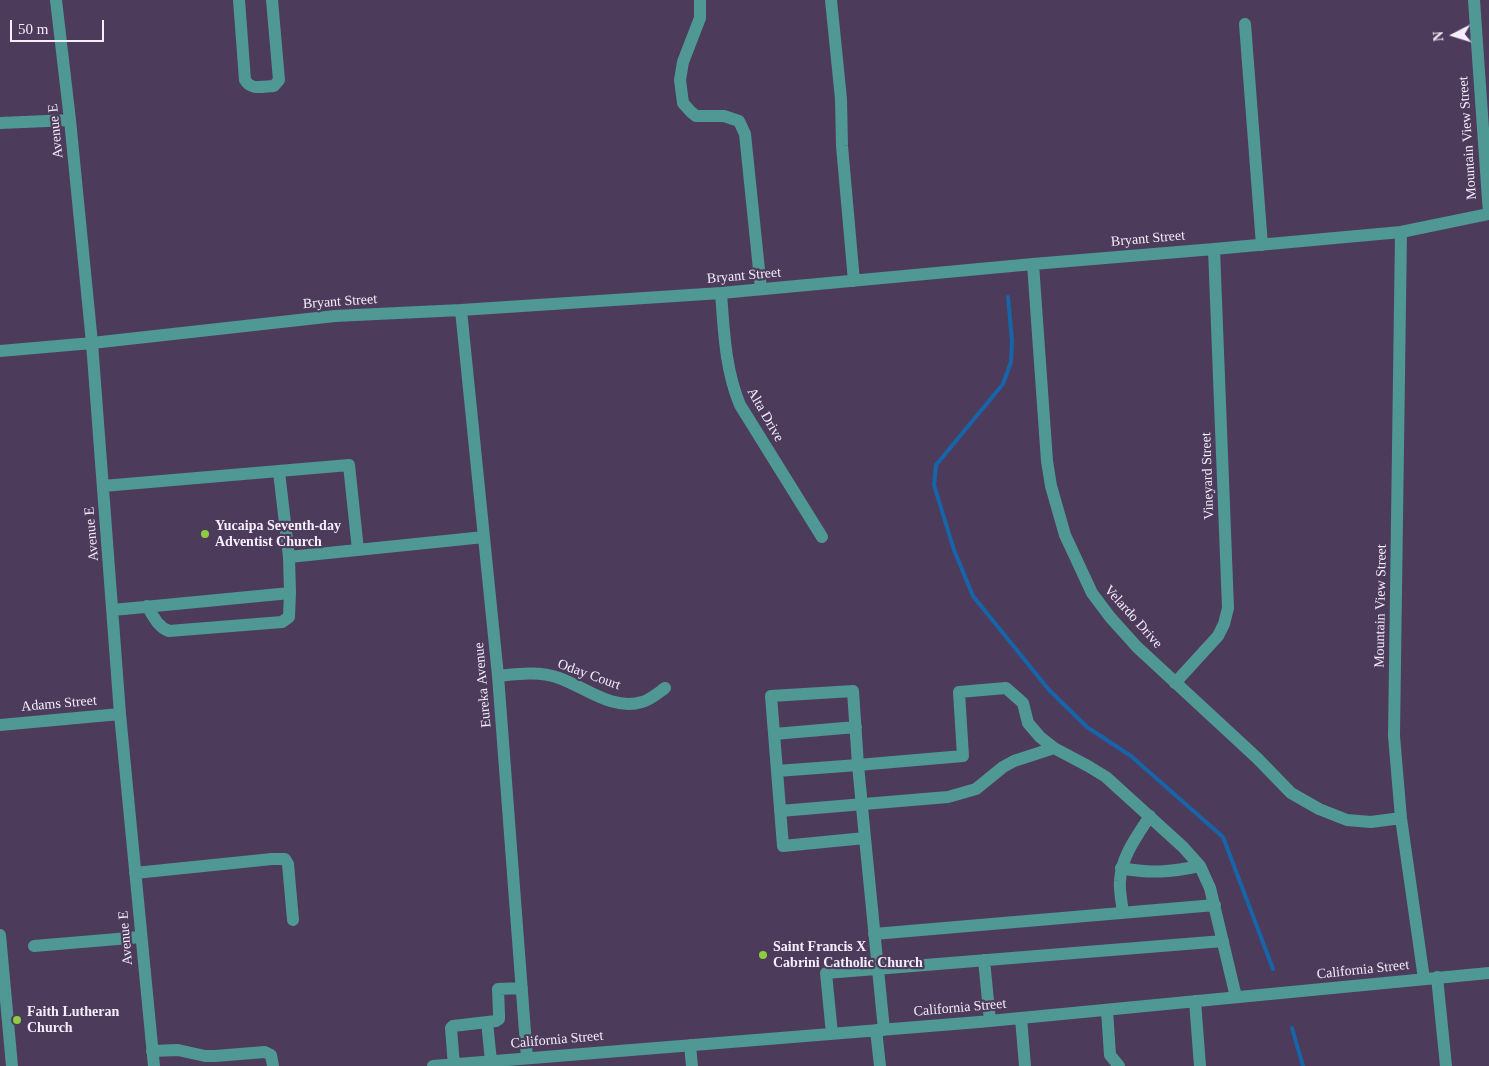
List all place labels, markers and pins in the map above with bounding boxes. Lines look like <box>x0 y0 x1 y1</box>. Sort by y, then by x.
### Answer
place label: Yucaipa Seventh-day Adventist Church <box>215 518 341 550</box>
marker: Yucaipa Seventh-day Adventist Church <box>199 528 211 540</box>
place label: Saint Francis X Cabrini Catholic Church <box>773 939 923 972</box>
marker: Saint Francis X Cabrini Catholic Church <box>757 949 769 961</box>
place label: Faith Lutheran Church <box>27 1004 119 1036</box>
marker: Faith Lutheran Church <box>11 1014 23 1026</box>

